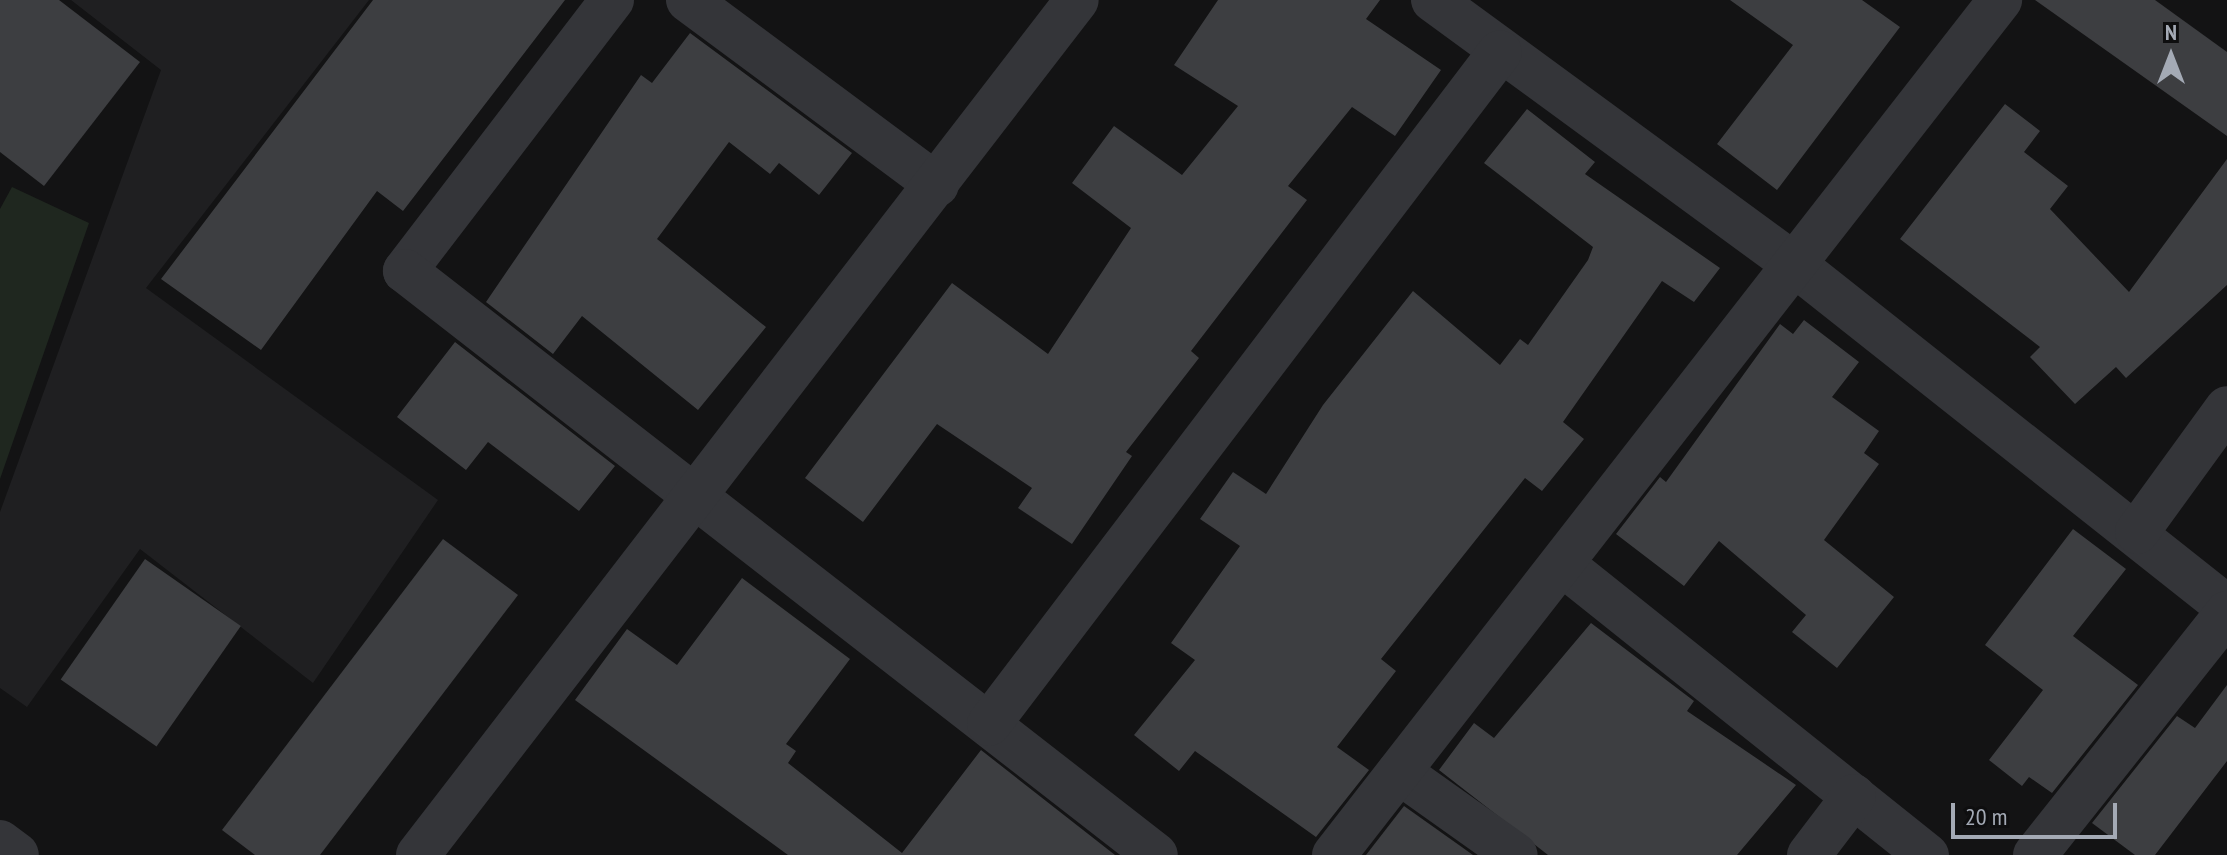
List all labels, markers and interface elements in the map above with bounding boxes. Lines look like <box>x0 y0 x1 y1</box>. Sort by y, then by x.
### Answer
north arrow <box>2131 16 2211 96</box>
text: N <box>2165 18 2177 46</box>
scale bar <box>1955 787 2121 837</box>
text: 20 m <box>1965 801 2007 832</box>

